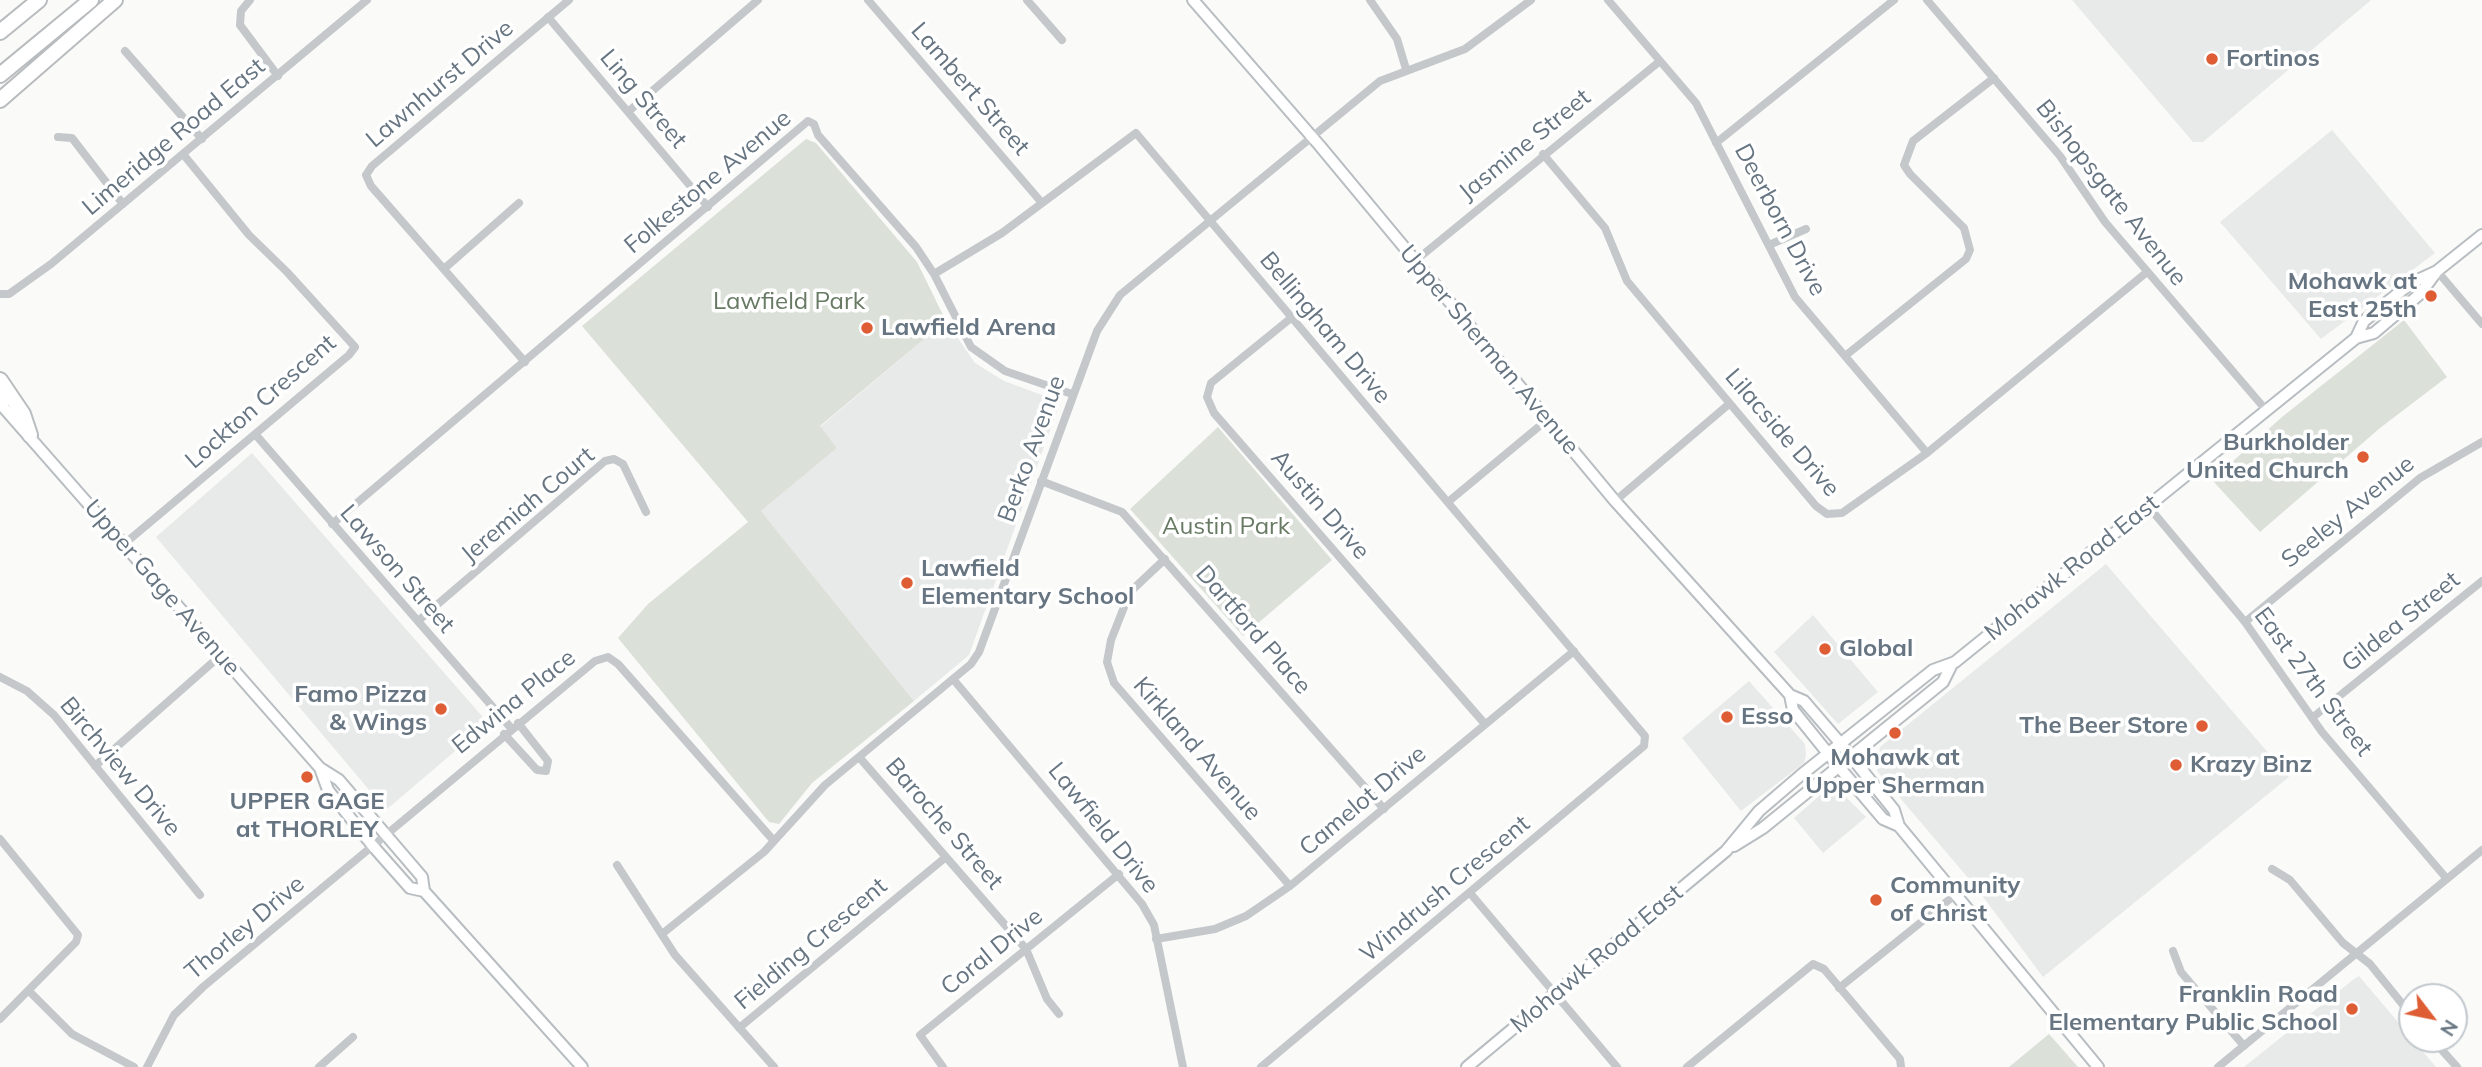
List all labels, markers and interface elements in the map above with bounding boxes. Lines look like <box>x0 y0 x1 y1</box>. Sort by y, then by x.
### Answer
street label: Lawnhurst Drive <box>361 14 519 154</box>
street label: Lambert Street <box>905 17 1035 161</box>
street label: Ling Street <box>593 44 693 154</box>
place label: Fortinos <box>2226 45 2320 73</box>
marker: Fortinos <box>2204 51 2220 67</box>
street label: Limeridge Road East <box>77 52 271 222</box>
street label: Jasmine Street <box>1453 83 1597 207</box>
street label: Bishopsgate Avenue <box>2029 94 2193 292</box>
street label: Folkestone Avenue <box>619 104 797 260</box>
street label: Deerborn Drive <box>1728 139 1832 301</box>
street label: Upper Sherman Avenue <box>1393 239 1585 461</box>
street label: Bellingham Drive <box>1253 246 1397 410</box>
place label: Mohawk at East 25th <box>2288 268 2417 324</box>
park label: Lawfield Park <box>713 288 865 316</box>
marker: Mohawk at East 25th <box>2423 288 2439 304</box>
place label: Lawfield Arena <box>881 314 1056 342</box>
marker: Lawfield Arena <box>859 320 875 336</box>
street label: Lockton Crescent <box>180 329 342 475</box>
street label: Lilacside Drive <box>1719 363 1845 503</box>
street label: Berko Avenue <box>992 372 1072 526</box>
place label: Burkholder United Church <box>2186 429 2349 485</box>
street label: Jeremiah Court <box>456 441 600 569</box>
street label: Austin Drive <box>1265 444 1375 566</box>
marker: Burkholder United Church <box>2355 449 2371 465</box>
street label: Seeley Avenue <box>2276 450 2420 574</box>
street label: Mohawk Road East <box>1979 489 2165 647</box>
street label: Upper Gage Avenue <box>78 494 246 682</box>
street label: Lawson Street <box>334 499 460 639</box>
park label: Austin Park <box>1162 513 1290 541</box>
place label: Lawfield Elementary School <box>921 555 1134 611</box>
street label: Dartford Place <box>1189 560 1317 700</box>
street label: Gildea Street <box>2336 566 2466 678</box>
marker: Lawfield Elementary School <box>899 575 915 591</box>
street label: East 27th Street <box>2248 602 2378 762</box>
place label: Global <box>1839 635 1913 663</box>
marker: Global <box>1817 641 1833 657</box>
street label: Edwina Place <box>447 644 581 760</box>
street label: Kirkland Avenue <box>1127 671 1267 827</box>
place label: Famo Pizza & Wings <box>294 681 427 737</box>
street label: Birchview Drive <box>53 692 187 842</box>
marker: Famo Pizza & Wings <box>433 701 449 717</box>
place label: Esso <box>1741 703 1793 731</box>
marker: Esso <box>1719 709 1735 725</box>
place label: The Beer Store <box>2019 712 2188 740</box>
marker: The Beer Store <box>2194 718 2210 734</box>
marker: Mohawk at Upper Sherman <box>1887 725 1903 741</box>
street label: Camelot Drive <box>1294 740 1432 862</box>
place label: Mohawk at Upper Sherman <box>1805 744 1985 800</box>
place label: Krazy Binz <box>2190 751 2312 779</box>
street label: Baroche Street <box>879 752 1009 896</box>
street label: Lawfield Drive <box>1042 757 1164 899</box>
marker: Krazy Binz <box>2168 757 2184 773</box>
marker: UPPER GAGE at THORLEY <box>299 769 315 785</box>
place label: UPPER GAGE at THORLEY <box>230 788 384 844</box>
street label: Windrush Crescent <box>1354 810 1536 968</box>
street label: Thorley Drive <box>180 870 310 986</box>
street label: Fielding Crescent <box>729 872 893 1016</box>
place label: Community of Christ <box>1890 872 2020 928</box>
street label: Mohawk Road East <box>1505 879 1689 1039</box>
marker: Community of Christ <box>1868 892 1884 908</box>
street label: Coral Drive <box>935 902 1049 1002</box>
place label: Franklin Road Elementary Public School <box>2048 981 2338 1037</box>
north arrow <box>2398 983 2468 1053</box>
marker: Franklin Road Elementary Public School <box>2344 1001 2360 1017</box>
text: N <box>2435 1016 2463 1041</box>

